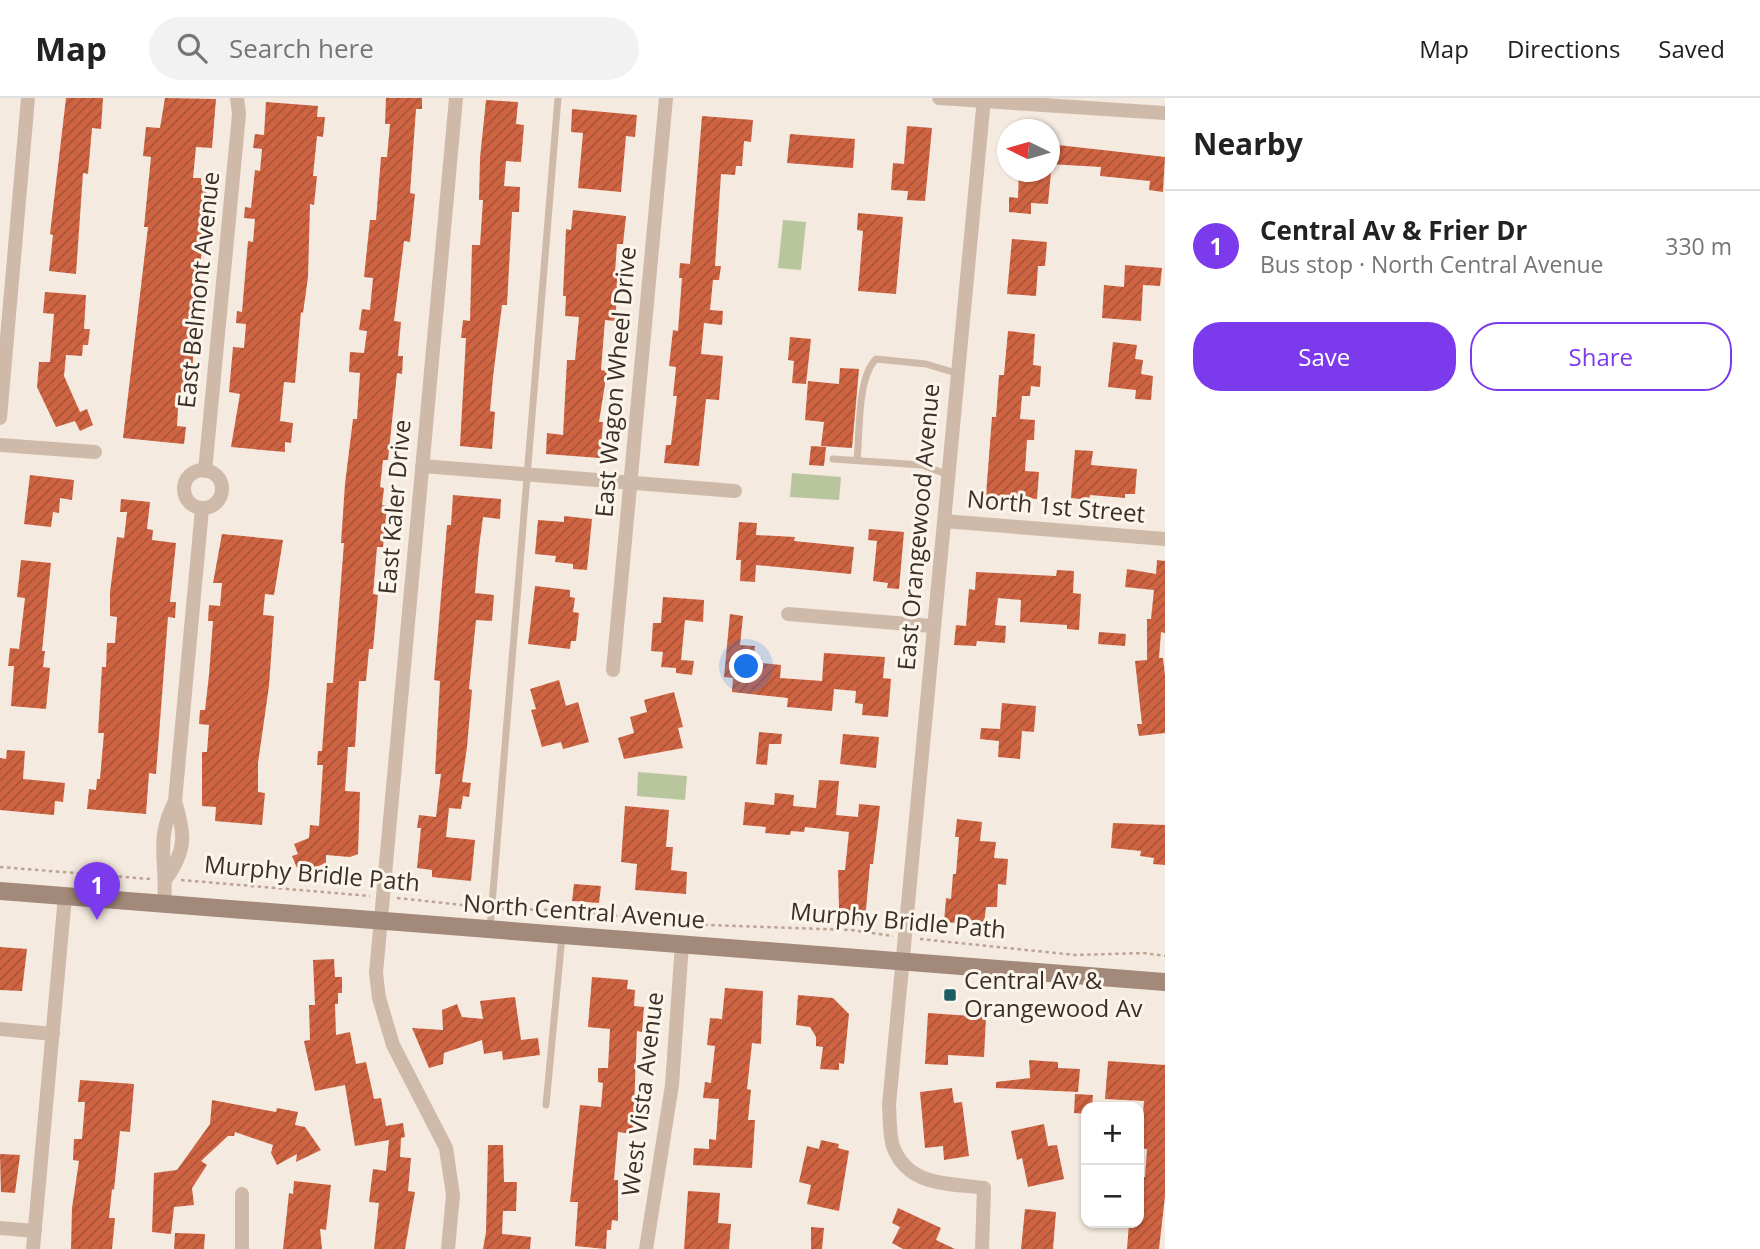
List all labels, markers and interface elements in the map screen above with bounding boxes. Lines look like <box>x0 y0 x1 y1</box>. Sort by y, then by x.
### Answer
search box <box>149 17 639 80</box>
text: Map <box>35 26 107 71</box>
icon: search <box>173 29 211 67</box>
text: Search here <box>229 30 374 66</box>
text: Map <box>1419 32 1469 65</box>
text: Directions <box>1507 32 1620 65</box>
text: Saved <box>1658 32 1725 65</box>
north arrow <box>997 119 1060 182</box>
text: Nearby <box>1193 123 1303 164</box>
street label: East Belmont Avenue <box>169 170 226 410</box>
text: Central Av & Frier Dr <box>1260 212 1527 248</box>
text: 1 <box>1209 230 1223 262</box>
text: 330 m <box>1665 230 1732 262</box>
street label: East Wagon Wheel Drive <box>586 245 643 519</box>
text: Bus stop · North Central Avenue <box>1260 248 1604 280</box>
button: Save <box>1193 322 1456 391</box>
button: Share <box>1470 322 1732 391</box>
street label: East Orangewood Avenue <box>889 382 946 672</box>
street label: East Kaler Drive <box>369 418 418 596</box>
street label: North 1st Street <box>966 481 1147 530</box>
your location <box>729 649 763 683</box>
street label: Murphy Bridle Path <box>203 847 421 898</box>
pin: 1 <box>74 862 120 920</box>
street label: North Central Avenue <box>462 886 706 935</box>
street label: Murphy Bridle Path <box>789 894 1007 945</box>
place label: Central Av & Orangewood Av <box>964 963 1143 1024</box>
marker: Central Av & Orangewood Av <box>942 987 958 1003</box>
street label: West Vista Avenue <box>613 990 670 1198</box>
map controls <box>1081 1102 1144 1228</box>
button: + <box>1081 1102 1144 1165</box>
button: − <box>1081 1165 1144 1228</box>

